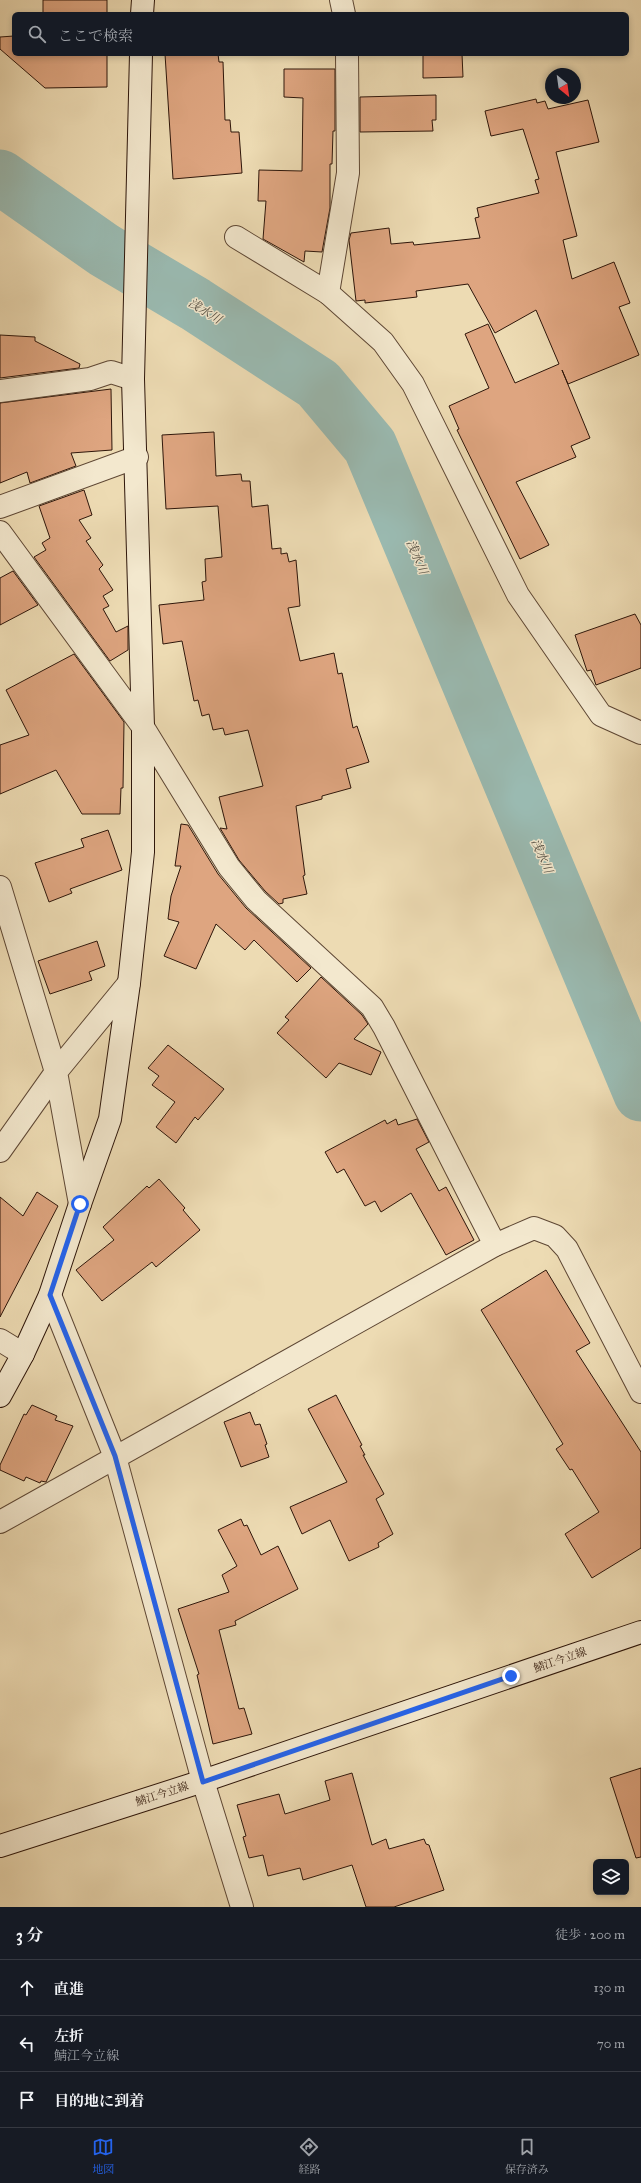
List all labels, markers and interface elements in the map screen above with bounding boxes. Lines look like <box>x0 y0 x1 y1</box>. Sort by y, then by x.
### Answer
search box <box>12 12 629 56</box>
icon: search <box>26 23 48 45</box>
text: ここで検索 <box>58 27 133 45</box>
north arrow <box>545 68 581 104</box>
water label: 浅水川 <box>186 296 226 328</box>
water label: 浅水川 <box>404 538 431 578</box>
water label: 浅水川 <box>529 837 556 877</box>
route start <box>71 1195 89 1213</box>
street label: 鯖江今立線 <box>532 1645 588 1675</box>
route end <box>502 1667 520 1685</box>
street label: 鯖江今立線 <box>134 1779 190 1809</box>
map controls <box>593 1859 629 1895</box>
button: layers <box>593 1859 629 1895</box>
text: 3 分 <box>16 1925 43 1946</box>
text: 徒歩 · 200 m <box>555 1927 625 1943</box>
icon: ahead <box>16 1977 38 1999</box>
text: 直進 <box>54 1980 84 1998</box>
text: 130 m <box>593 1980 625 1996</box>
text: 左折 <box>54 2027 84 2045</box>
icon: left <box>16 2033 38 2055</box>
text: 70 m <box>597 2036 625 2052</box>
text: 鯖江今立線 <box>54 2048 119 2064</box>
icon: arrive <box>16 2089 38 2111</box>
text: 目的地に到着 <box>54 2092 144 2110</box>
tab: 地図 <box>92 2136 114 2176</box>
tab: 経路 <box>298 2136 320 2176</box>
tab: 保存済み <box>505 2136 549 2176</box>

